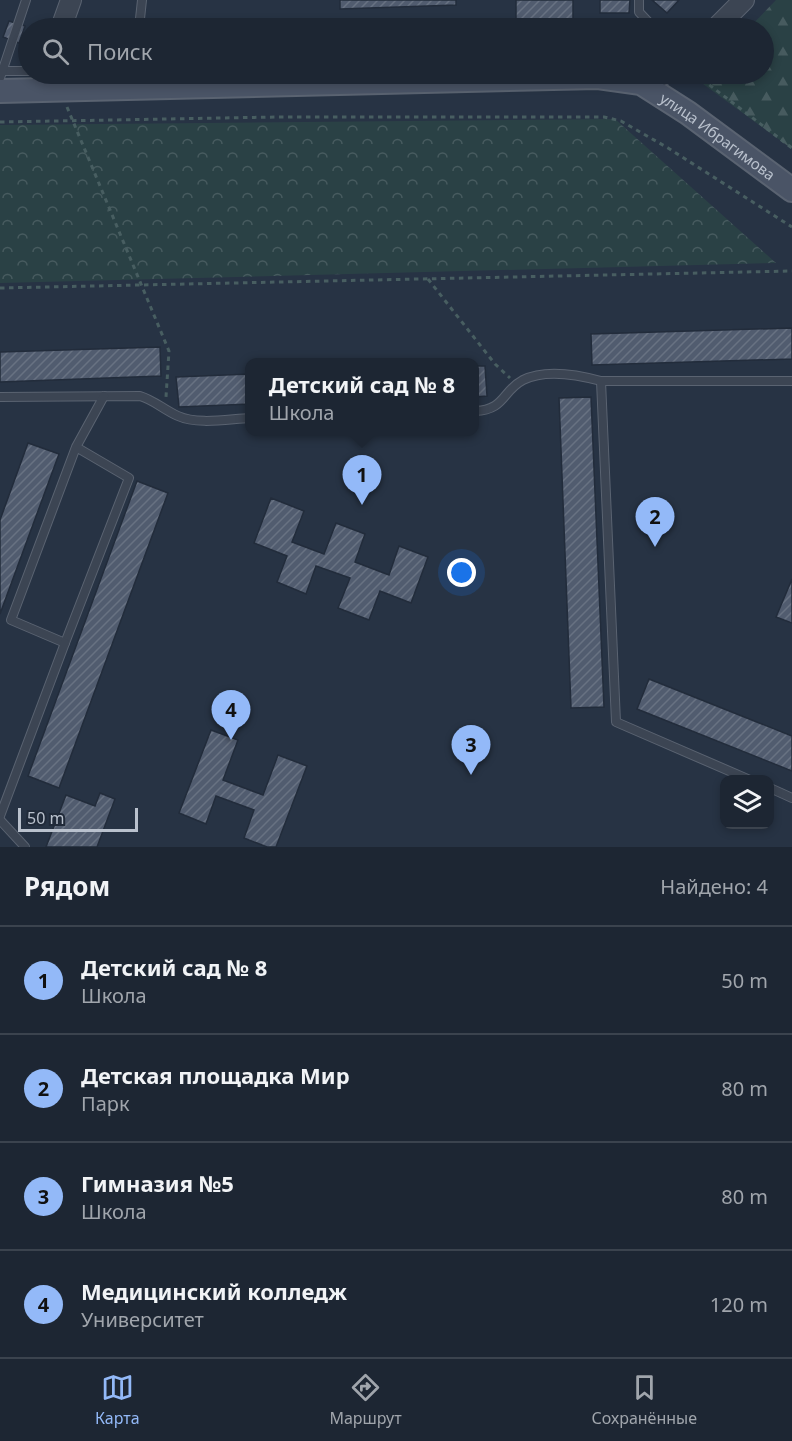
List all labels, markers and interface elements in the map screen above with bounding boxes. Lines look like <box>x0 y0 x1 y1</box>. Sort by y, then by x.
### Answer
search box <box>18 18 774 84</box>
icon: search <box>39 35 72 68</box>
text: Поиск <box>87 36 152 66</box>
street label: улица Ибрагимова <box>656 88 779 184</box>
popup <box>245 358 479 436</box>
text: Детский сад № 8 <box>269 369 455 399</box>
text: Школа <box>269 399 335 426</box>
pin: 1 <box>342 456 382 505</box>
pin: 2 <box>636 498 674 547</box>
your location <box>447 558 476 587</box>
pin: 4 <box>212 690 250 740</box>
pin: 3 <box>452 726 490 775</box>
map controls <box>720 775 774 829</box>
button: layers <box>720 775 774 829</box>
scale bar <box>18 805 138 832</box>
text: 50 m <box>27 807 64 829</box>
text: Рядом <box>24 868 110 904</box>
text: Найдено: 4 <box>660 873 768 900</box>
text: Детский сад № 8 <box>81 952 267 982</box>
text: 1 <box>38 967 49 994</box>
text: 50 m <box>721 967 768 994</box>
text: Школа <box>81 982 147 1009</box>
text: Детская площадка Мир <box>81 1060 350 1090</box>
text: 2 <box>38 1075 49 1102</box>
text: 80 m <box>721 1075 768 1102</box>
text: Парк <box>81 1090 130 1117</box>
text: Гимназия №5 <box>81 1168 234 1198</box>
text: 3 <box>38 1183 49 1210</box>
text: 80 m <box>721 1183 768 1210</box>
text: Школа <box>81 1198 147 1225</box>
text: Медицинский колледж <box>81 1276 347 1306</box>
text: 4 <box>38 1291 49 1318</box>
text: 120 m <box>710 1291 768 1318</box>
text: Университет <box>81 1306 204 1333</box>
tab: Карта <box>95 1371 140 1429</box>
tab: Маршрут <box>329 1371 402 1429</box>
tab: Сохранённые <box>592 1371 697 1429</box>

